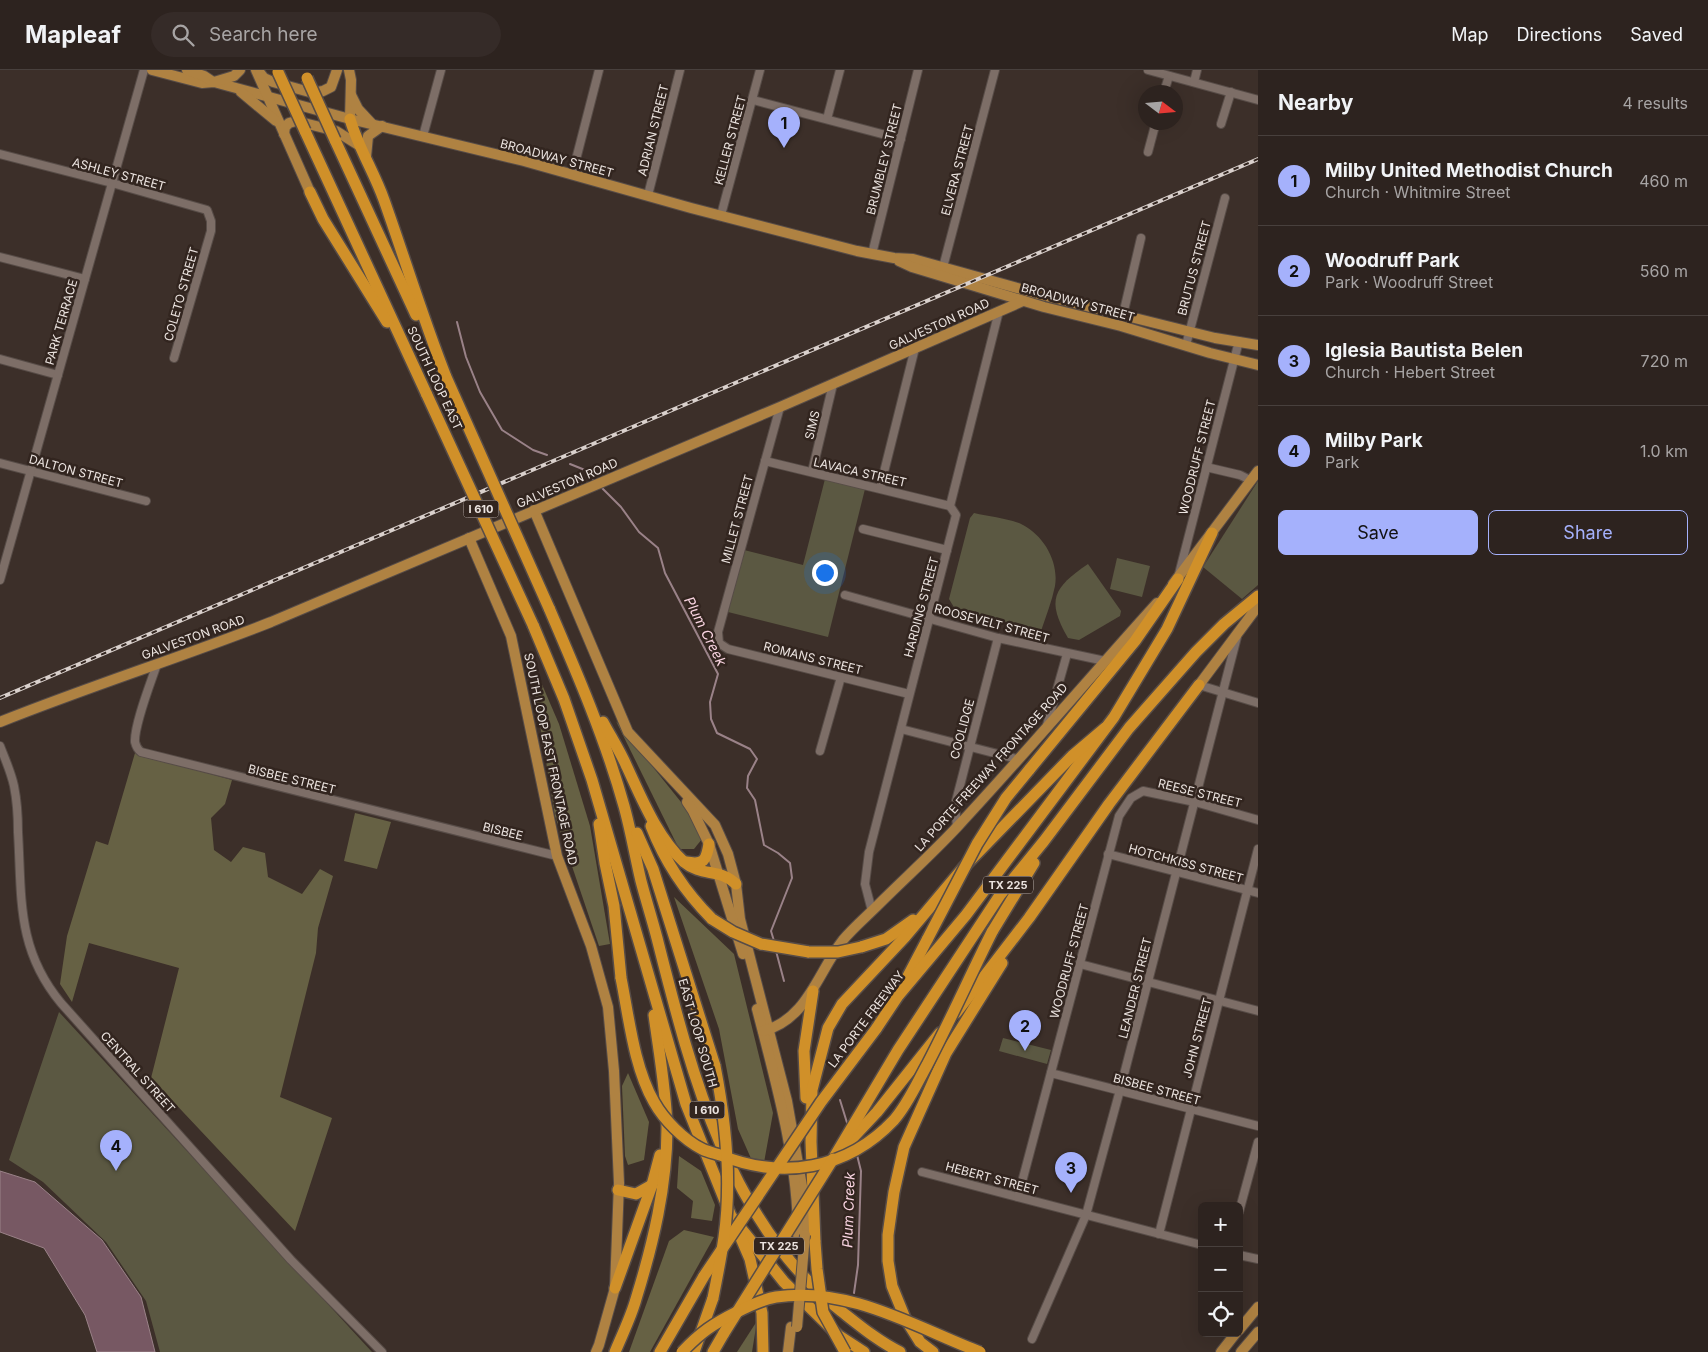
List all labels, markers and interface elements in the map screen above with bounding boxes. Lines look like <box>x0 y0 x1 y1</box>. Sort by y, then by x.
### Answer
search box <box>151 12 501 57</box>
text: Mapleaf <box>25 20 121 49</box>
icon: search <box>169 21 197 49</box>
text: Search here <box>209 23 318 46</box>
text: Map <box>1451 24 1489 45</box>
text: Directions <box>1517 24 1602 45</box>
text: Saved <box>1630 24 1683 45</box>
street label: ADRIAN STREET <box>634 82 672 177</box>
north arrow <box>1138 85 1183 130</box>
text: Nearby <box>1278 90 1353 115</box>
street label: KELLER STREET <box>711 93 749 187</box>
text: 4 results <box>1623 93 1688 113</box>
street label: BRUMBLEY STREET <box>863 102 905 216</box>
pin: 1 <box>768 107 800 148</box>
street label: ELVERA STREET <box>938 123 976 217</box>
street label: BROADWAY STREET <box>499 136 616 180</box>
street label: ASHLEY STREET <box>71 154 167 194</box>
text: Milby United Methodist Church <box>1325 159 1613 182</box>
text: 1 <box>1291 171 1297 191</box>
text: 460 m <box>1639 171 1688 191</box>
text: Church · Whitmire Street <box>1325 182 1511 202</box>
street label: BRUTUS STREET <box>1174 219 1214 317</box>
street label: COLETO STREET <box>160 245 202 343</box>
text: Woodruff Park <box>1325 249 1460 272</box>
text: 2 <box>1289 261 1299 281</box>
text: 560 m <box>1640 261 1688 281</box>
text: Park · Woodruff Street <box>1325 272 1493 292</box>
street label: PARK TERRACE <box>42 277 80 367</box>
street label: BROADWAY STREET <box>1020 280 1137 324</box>
street label: GALVESTON ROAD <box>886 295 992 353</box>
street label: SOUTH LOOP EAST <box>404 324 466 432</box>
text: Iglesia Bautista Belen <box>1325 339 1523 362</box>
text: 3 <box>1289 351 1299 371</box>
text: 720 m <box>1641 351 1688 371</box>
text: Church · Hebert Street <box>1325 362 1495 382</box>
street label: WOODRUFF STREET <box>1175 398 1219 516</box>
street label: SIMS <box>801 409 823 441</box>
text: Milby Park <box>1325 429 1423 452</box>
text: 4 <box>1289 441 1299 461</box>
text: 1.0 km <box>1640 441 1688 461</box>
street label: DALTON STREET <box>27 451 125 491</box>
text: Park <box>1325 452 1359 472</box>
street label: LAVACA STREET <box>812 454 908 490</box>
street label: GALVESTON ROAD <box>514 455 620 511</box>
street label: MILLET STREET <box>718 473 756 565</box>
road number: I 610 <box>464 500 498 518</box>
button: Save <box>1278 510 1478 555</box>
button: Share <box>1488 510 1688 555</box>
street label: HARDING STREET <box>900 555 942 659</box>
your location <box>812 560 838 586</box>
water label: Plum Creek <box>681 593 731 669</box>
street label: ROOSEVELT STREET <box>933 600 1051 646</box>
street label: GALVESTON ROAD <box>139 611 247 663</box>
street label: ROMANS STREET <box>762 638 864 678</box>
street label: SOUTH LOOP EAST FRONTAGE ROAD <box>521 652 581 866</box>
street label: LA PORTE FREEWAY FRONTAGE ROAD <box>911 680 1071 854</box>
street label: COOLIDGE <box>947 697 977 761</box>
street label: BISBEE STREET <box>247 761 338 797</box>
street label: REESE STREET <box>1157 775 1244 811</box>
street label: BISBEE <box>481 819 525 843</box>
street label: HOTCHKISS STREET <box>1127 840 1245 886</box>
road number: TX 225 <box>983 876 1033 894</box>
street label: WOODRUFF STREET <box>1046 902 1092 1020</box>
street label: LEANDER STREET <box>1115 936 1155 1040</box>
street label: LA PORTE FREEWAY <box>825 968 907 1070</box>
street label: EAST LOOP SOUTH <box>675 977 721 1089</box>
street label: JOHN STREET <box>1179 996 1215 1080</box>
pin: 2 <box>1009 1010 1041 1051</box>
street label: CENTRAL STREET <box>98 1028 179 1116</box>
street label: BISBEE STREET <box>1112 1070 1203 1108</box>
road number: I 610 <box>690 1102 724 1118</box>
pin: 4 <box>100 1130 132 1171</box>
pin: 3 <box>1055 1152 1087 1193</box>
street label: HEBERT STREET <box>944 1158 1040 1198</box>
water label: Plum Creek <box>838 1171 858 1248</box>
map controls <box>1198 1202 1243 1337</box>
button: + <box>1198 1202 1243 1247</box>
road number: TX 225 <box>754 1238 804 1254</box>
button: − <box>1198 1247 1243 1292</box>
button: locate <box>1198 1292 1243 1337</box>

